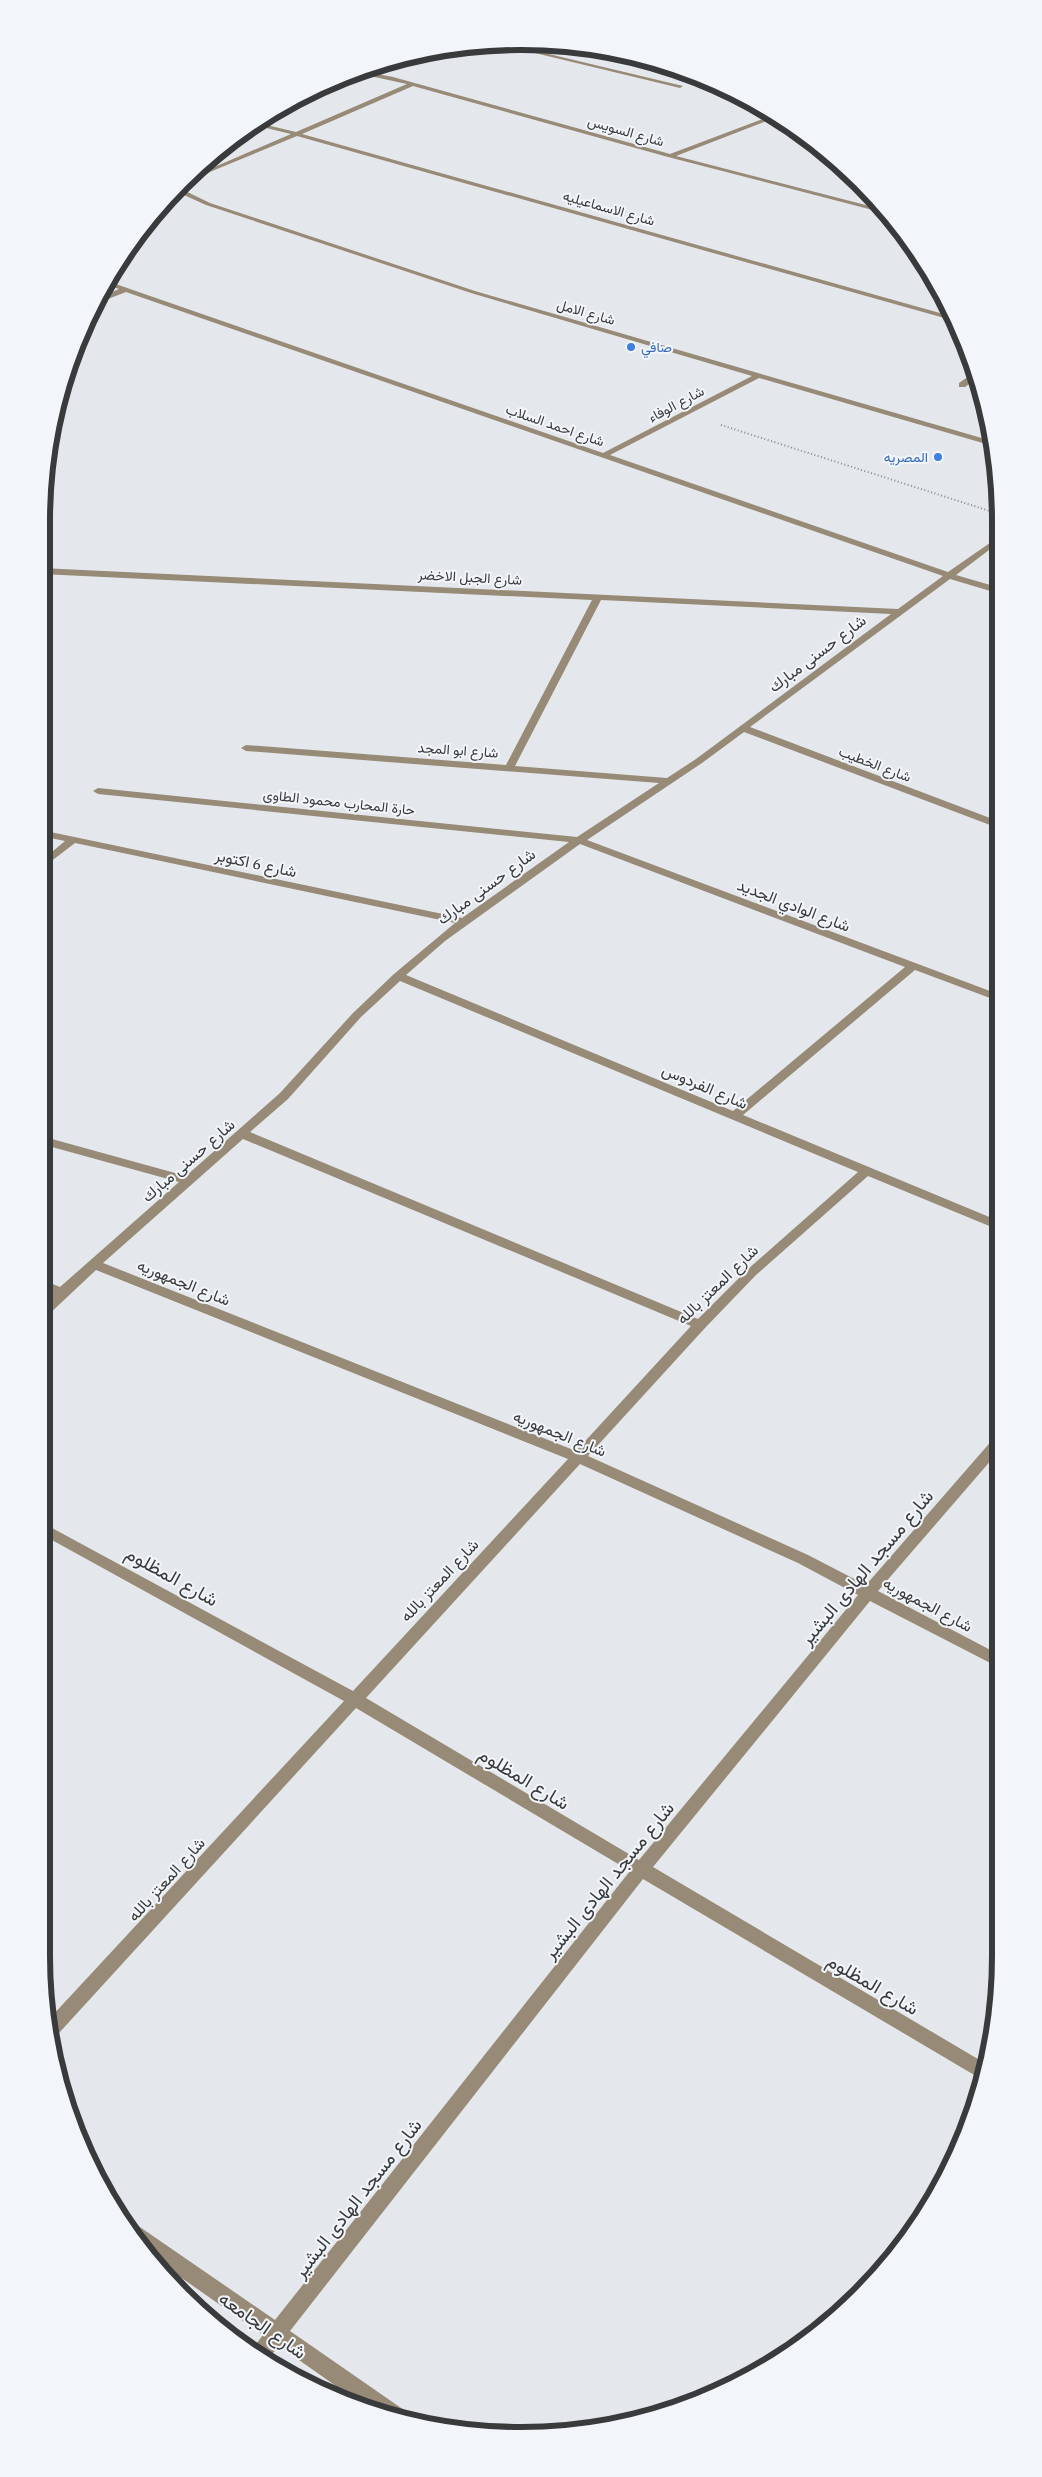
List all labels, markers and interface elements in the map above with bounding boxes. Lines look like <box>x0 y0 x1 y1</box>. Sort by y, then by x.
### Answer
street label: شارع السويس <box>585 111 667 152</box>
street label: شارع الاسماعيليه <box>560 185 657 232</box>
street label: شارع الامل <box>554 294 617 331</box>
place label: صافي <box>641 337 672 359</box>
marker: صافي <box>625 341 637 353</box>
street label: شارع الوفاء <box>644 381 708 428</box>
street label: شارع احمد السلاب <box>503 399 607 452</box>
place label: المصريه <box>884 447 928 468</box>
marker: المصريه <box>932 451 944 463</box>
street label: شارع الجبل الاخضر <box>416 564 523 591</box>
street label: شارع حسنى مبارك <box>764 609 872 699</box>
street label: شارع ابو المجد <box>417 737 499 764</box>
street label: شارع الخطيب <box>836 741 914 788</box>
street label: حارة المحارب محمود الطاوى <box>262 784 416 821</box>
street label: شارع 6 اكتوبر <box>212 843 299 884</box>
street label: شارع حسنى مبارك <box>432 843 541 931</box>
street label: شارع الوادي الجديد <box>733 873 854 939</box>
street label: شارع الفردوس <box>658 1058 751 1116</box>
street label: شارع حسنى مبارك <box>137 1113 241 1208</box>
street label: شارع المعتز بالله <box>671 1239 764 1330</box>
street label: شارع الجمهوريه <box>133 1253 234 1312</box>
street label: شارع الجمهوريه <box>509 1404 610 1463</box>
street label: شارع مسجد الهادى البشير <box>792 1484 941 1653</box>
street label: شارع المعتز بالله <box>395 1534 485 1628</box>
street label: شارع المظلوم <box>119 1540 223 1615</box>
street label: شارع الجمهوريه <box>878 1571 977 1639</box>
street label: شارع المظلوم <box>472 1740 575 1818</box>
street label: شارع مسجد الهادى البشير <box>536 1796 682 1967</box>
street label: شارع المعتز بالله <box>122 1832 211 1927</box>
street label: شارع المظلوم <box>821 1947 924 2023</box>
street label: شارع مسجد الهادى البشير <box>286 2113 430 2286</box>
street label: شارع الجامعه <box>212 2285 312 2367</box>

